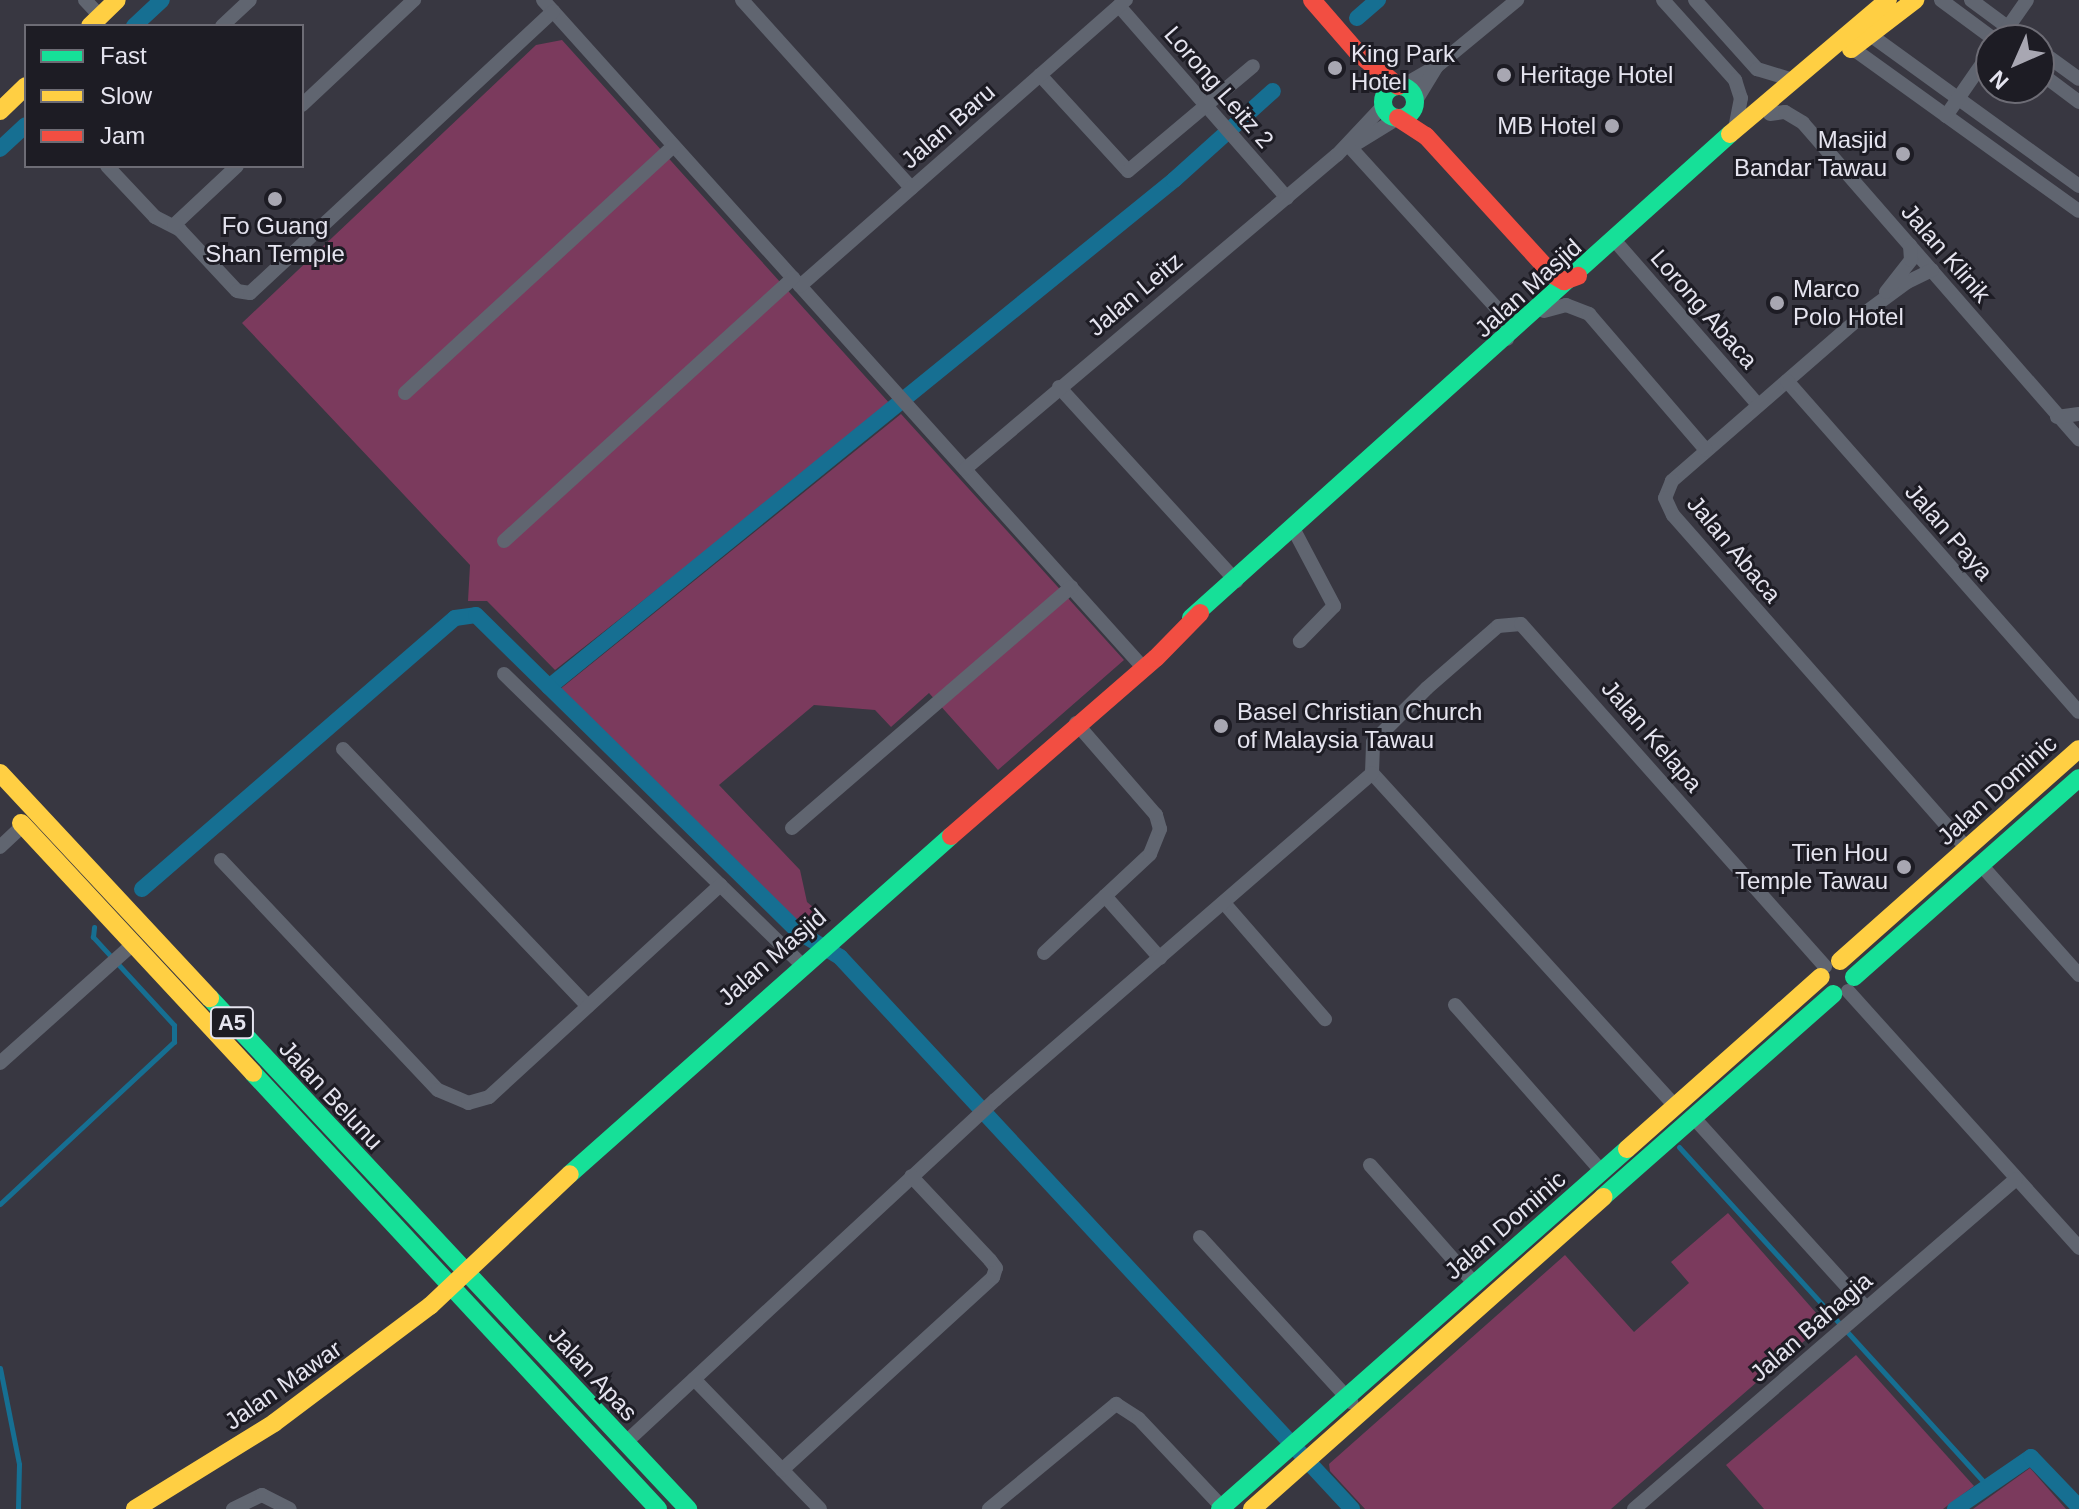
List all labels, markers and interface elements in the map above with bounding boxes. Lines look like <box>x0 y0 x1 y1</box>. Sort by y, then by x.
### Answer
street label: Lorong Leitz 2 <box>1158 20 1280 154</box>
legend <box>24 24 304 168</box>
north arrow <box>1975 24 2055 104</box>
place label: King Park Hotel <box>1351 40 1455 96</box>
text: Fast <box>100 42 147 69</box>
marker: King Park Hotel <box>1326 59 1344 77</box>
place label: Heritage Hotel <box>1520 61 1673 89</box>
text: N <box>1985 65 2014 94</box>
marker: Heritage Hotel <box>1495 66 1513 84</box>
street label: Jalan Baru <box>895 77 1001 175</box>
text: Slow <box>100 82 152 109</box>
place label: MB Hotel <box>1497 112 1596 140</box>
marker: MB Hotel <box>1603 117 1621 135</box>
text: Jam <box>100 122 145 149</box>
place label: Masjid Bandar Tawau <box>1734 126 1887 182</box>
marker: Masjid Bandar Tawau <box>1894 145 1912 163</box>
marker: Fo Guang Shan Temple <box>266 190 284 208</box>
street label: Jalan Klinik <box>1895 198 1997 308</box>
place label: Fo Guang Shan Temple <box>205 212 345 268</box>
street label: Jalan Masjid <box>1469 233 1587 343</box>
street label: Lorong Abaca <box>1644 243 1764 375</box>
street label: Jalan Leitz <box>1082 246 1188 342</box>
place label: Marco Polo Hotel <box>1793 275 1904 331</box>
marker: Marco Polo Hotel <box>1768 294 1786 312</box>
street label: Jalan Paya <box>1899 478 1999 586</box>
street label: Jalan Abaca <box>1681 489 1787 609</box>
street label: Jalan Kelapa <box>1596 674 1708 798</box>
place label: Basel Christian Church of Malaysia Tawau <box>1237 698 1482 754</box>
marker: Basel Christian Church of Malaysia Tawau <box>1212 717 1230 735</box>
street label: Jalan Dominic <box>1931 729 2063 851</box>
place label: Tien Hou Temple Tawau <box>1735 839 1888 895</box>
marker: Tien Hou Temple Tawau <box>1895 858 1913 876</box>
street label: Jalan Masjid <box>712 902 832 1012</box>
road number: A5 <box>208 1005 256 1041</box>
street label: Jalan Belunu <box>273 1034 389 1156</box>
street label: Jalan Dominic <box>1439 1165 1571 1285</box>
street label: Jalan Bahagia <box>1744 1266 1878 1388</box>
street label: Jalan Apas <box>542 1321 644 1427</box>
street label: Jalan Mawar <box>219 1334 347 1436</box>

